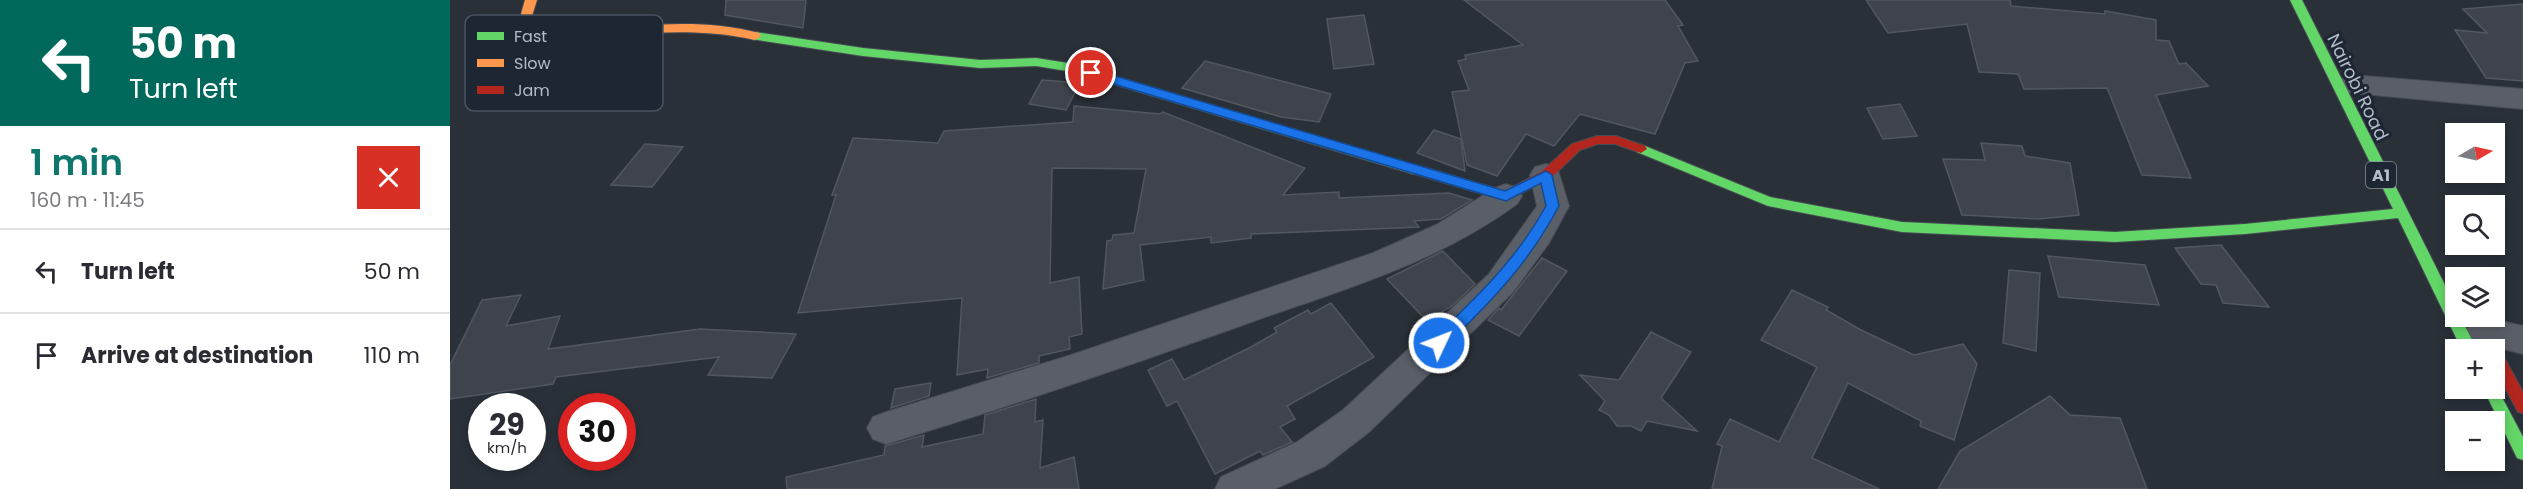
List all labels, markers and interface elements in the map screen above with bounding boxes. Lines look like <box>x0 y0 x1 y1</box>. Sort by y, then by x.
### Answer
text: 50 m <box>129 14 237 73</box>
legend <box>465 15 663 111</box>
icon: left <box>30 24 108 102</box>
text: Fast <box>514 25 547 48</box>
street label: Nairobi Road <box>2321 30 2395 144</box>
pin <box>1065 47 1116 98</box>
text: Slow <box>514 52 551 75</box>
icon: arrive <box>1074 56 1107 89</box>
text: Turn left <box>129 70 238 107</box>
text: Jam <box>514 79 550 102</box>
north arrow <box>2445 123 2505 183</box>
map controls <box>2445 123 2505 471</box>
text: 1 min <box>30 137 123 188</box>
button: close <box>357 146 420 209</box>
road number: A1 <box>2366 162 2396 188</box>
text: 160 m · 11:45 <box>30 186 145 214</box>
button: search <box>2445 195 2505 255</box>
icon: left <box>30 255 63 288</box>
text: Turn left <box>81 256 175 287</box>
text: 50 m <box>364 256 420 287</box>
button: layers <box>2445 267 2505 327</box>
position arrow <box>1407 311 1471 375</box>
icon: arrive <box>30 339 63 372</box>
button: + <box>2445 339 2505 399</box>
text: Arrive at destination <box>81 340 313 371</box>
text: 110 m <box>364 340 420 371</box>
speed limit sign: 30 <box>558 393 636 471</box>
text: 29 <box>489 403 525 446</box>
button: − <box>2445 411 2505 471</box>
text: km/h <box>487 437 527 458</box>

